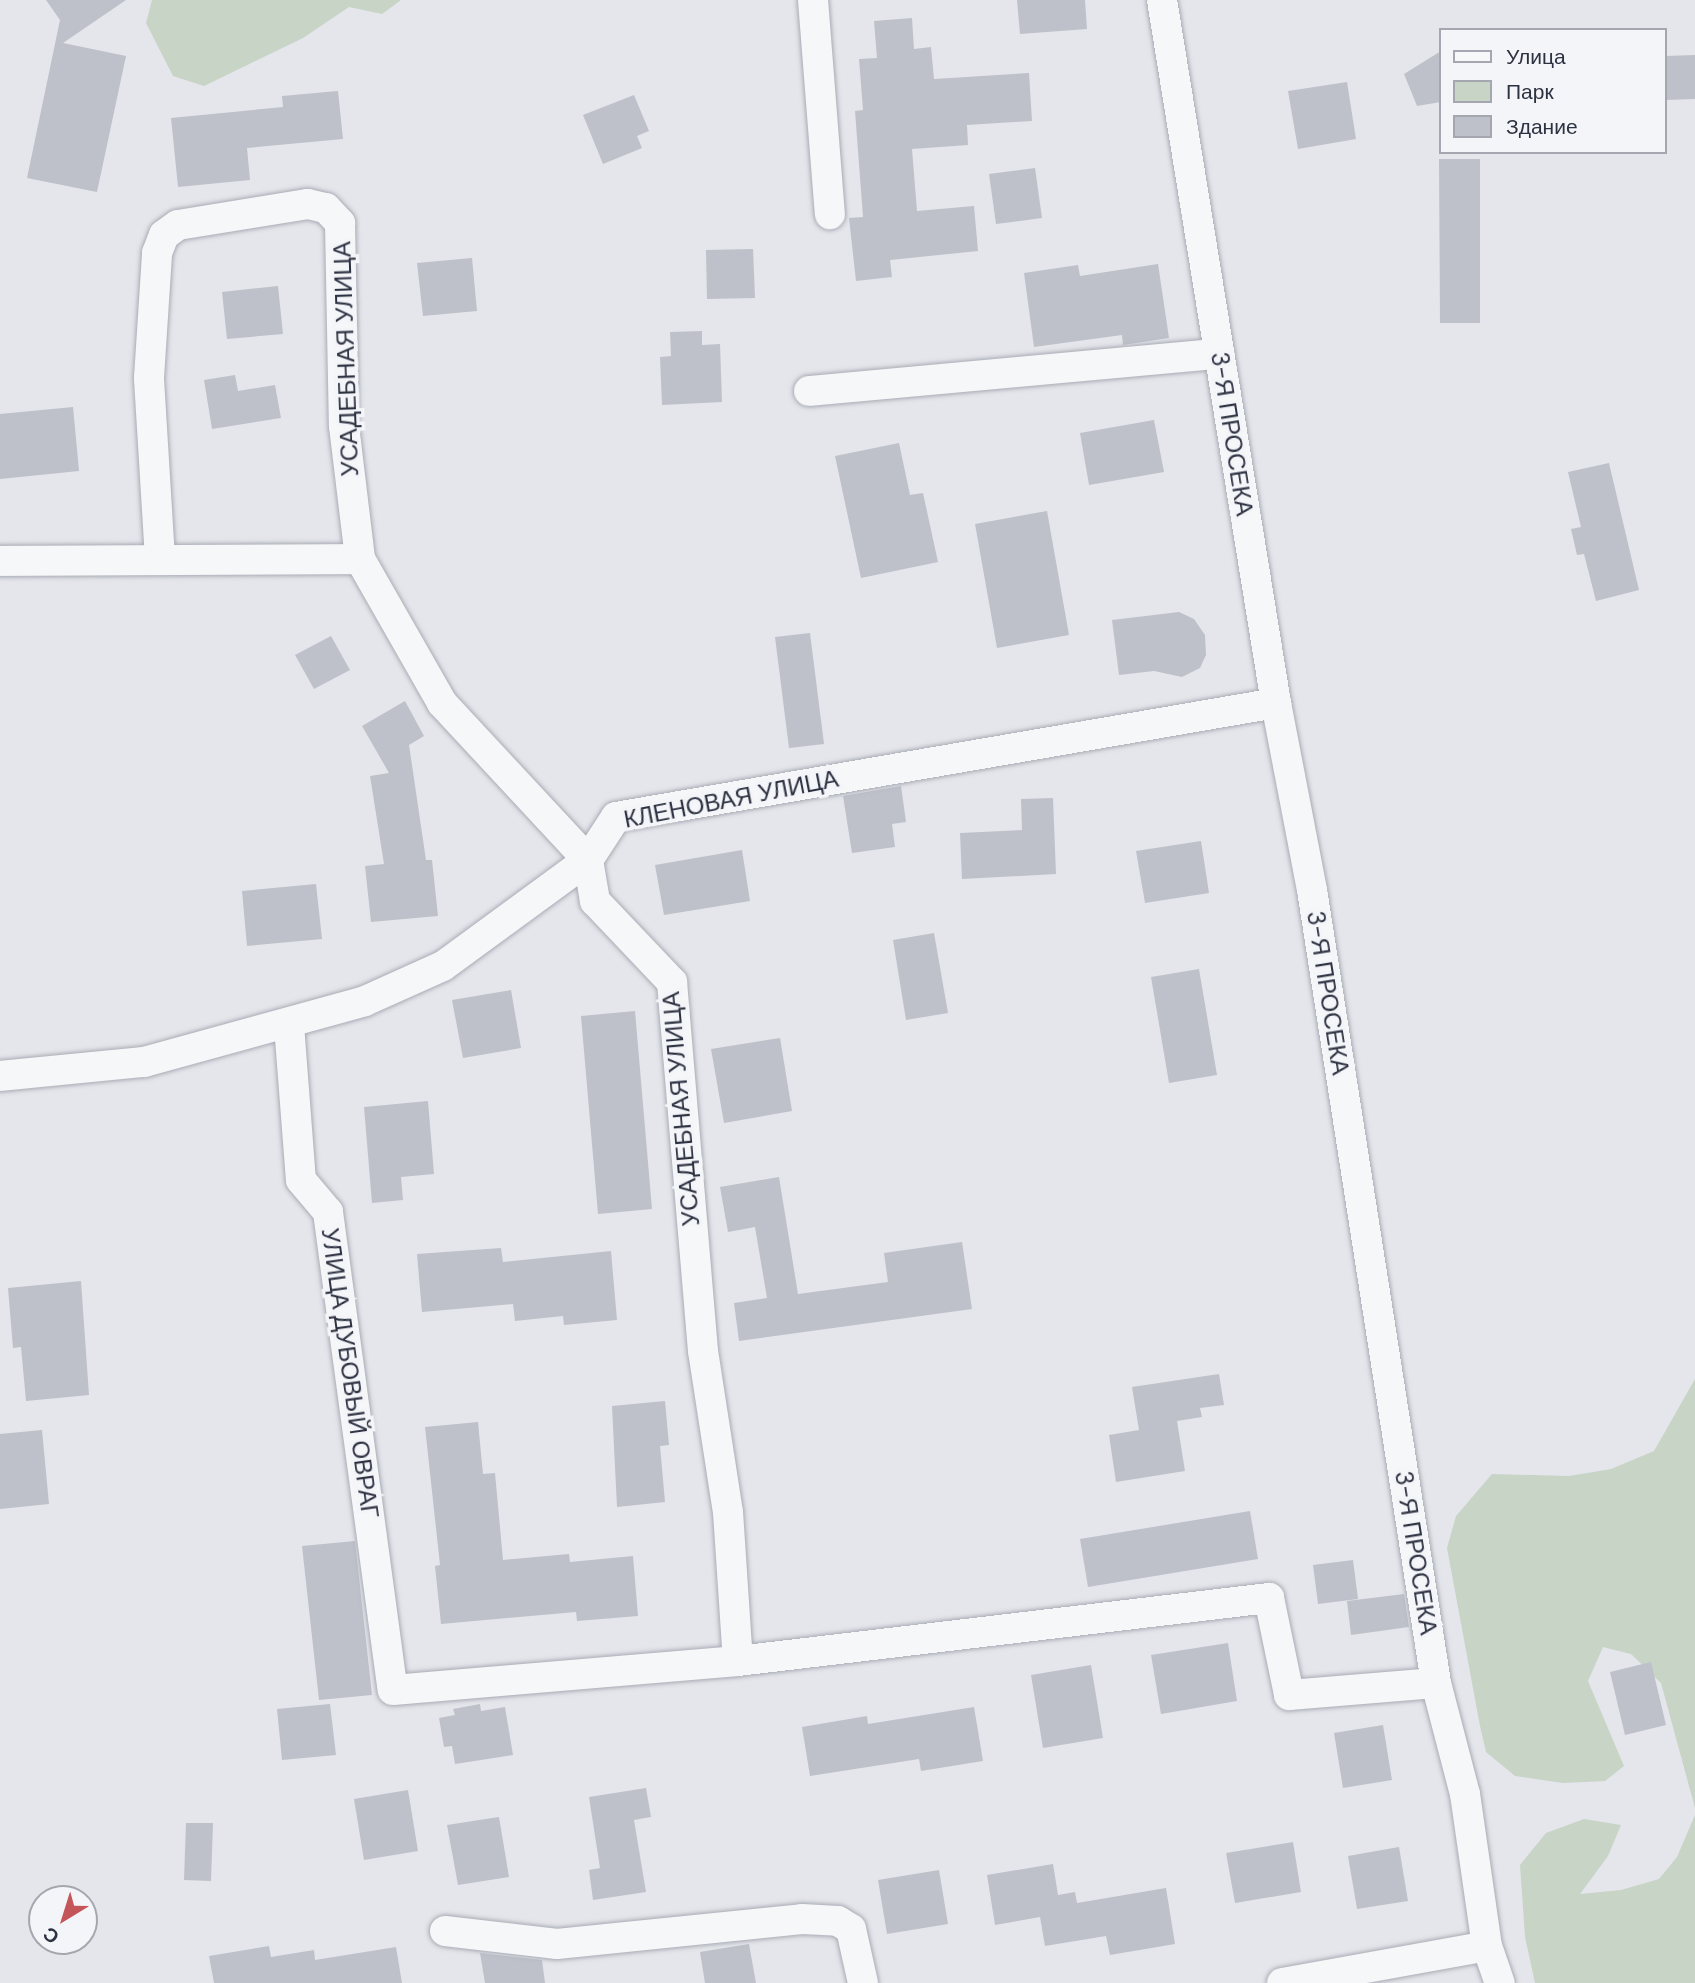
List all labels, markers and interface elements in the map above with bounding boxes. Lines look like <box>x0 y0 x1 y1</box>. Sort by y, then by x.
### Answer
legend <box>1440 28 1667 154</box>
text: Улица <box>1506 43 1566 71</box>
text: Парк <box>1506 78 1554 106</box>
text: Здание <box>1506 113 1578 141</box>
street label: УСАДЕБНАЯ УЛИЦА <box>328 241 364 477</box>
street label: 3-Я ПРОСЕКА <box>1205 350 1259 518</box>
street label: КЛЕНОВАЯ УЛИЦА <box>621 764 841 834</box>
street label: 3-Я ПРОСЕКА <box>1301 909 1355 1077</box>
street label: УСАДЕБНАЯ УЛИЦА <box>656 991 706 1227</box>
street label: УЛИЦА ДУБОВЫЙ ОВРАГ <box>315 1226 385 1520</box>
street label: 3-Я ПРОСЕКА <box>1389 1469 1443 1637</box>
north arrow <box>28 1885 98 1955</box>
text: С <box>38 1921 64 1949</box>

